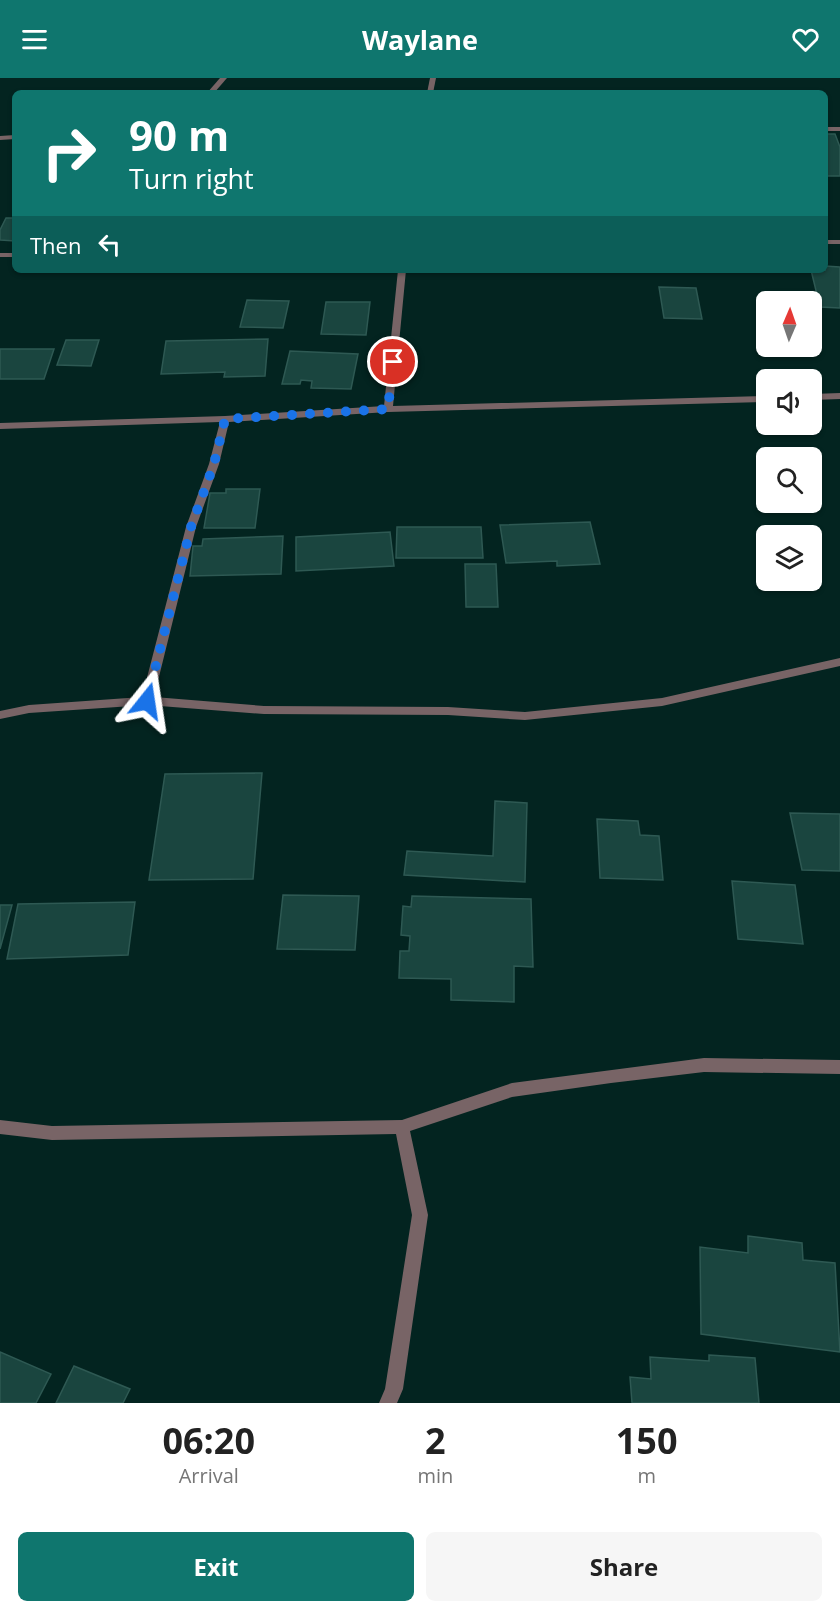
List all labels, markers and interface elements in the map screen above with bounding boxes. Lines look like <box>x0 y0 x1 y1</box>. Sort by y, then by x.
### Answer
text: Waylane <box>362 21 478 58</box>
icon: menu <box>18 23 51 56</box>
icon: heart <box>789 23 822 56</box>
text: 90 m <box>129 106 229 163</box>
icon: right <box>30 114 108 192</box>
text: Turn right <box>129 160 254 197</box>
icon: left <box>93 228 126 261</box>
text: Then <box>30 230 81 260</box>
north arrow <box>756 291 822 357</box>
map controls <box>756 291 822 591</box>
pin <box>367 336 418 387</box>
icon: arrive <box>376 345 409 378</box>
button: sound <box>756 369 822 435</box>
button: search <box>756 447 822 513</box>
button: layers <box>756 525 822 591</box>
position arrow <box>115 669 179 733</box>
text: 06:20 <box>162 1416 255 1465</box>
text: 2 <box>425 1416 446 1465</box>
text: 150 <box>616 1416 678 1465</box>
text: Arrival <box>179 1462 239 1489</box>
text: min <box>417 1462 453 1489</box>
text: m <box>637 1462 656 1489</box>
button: Exit <box>18 1532 414 1601</box>
button: Share <box>426 1532 822 1601</box>

